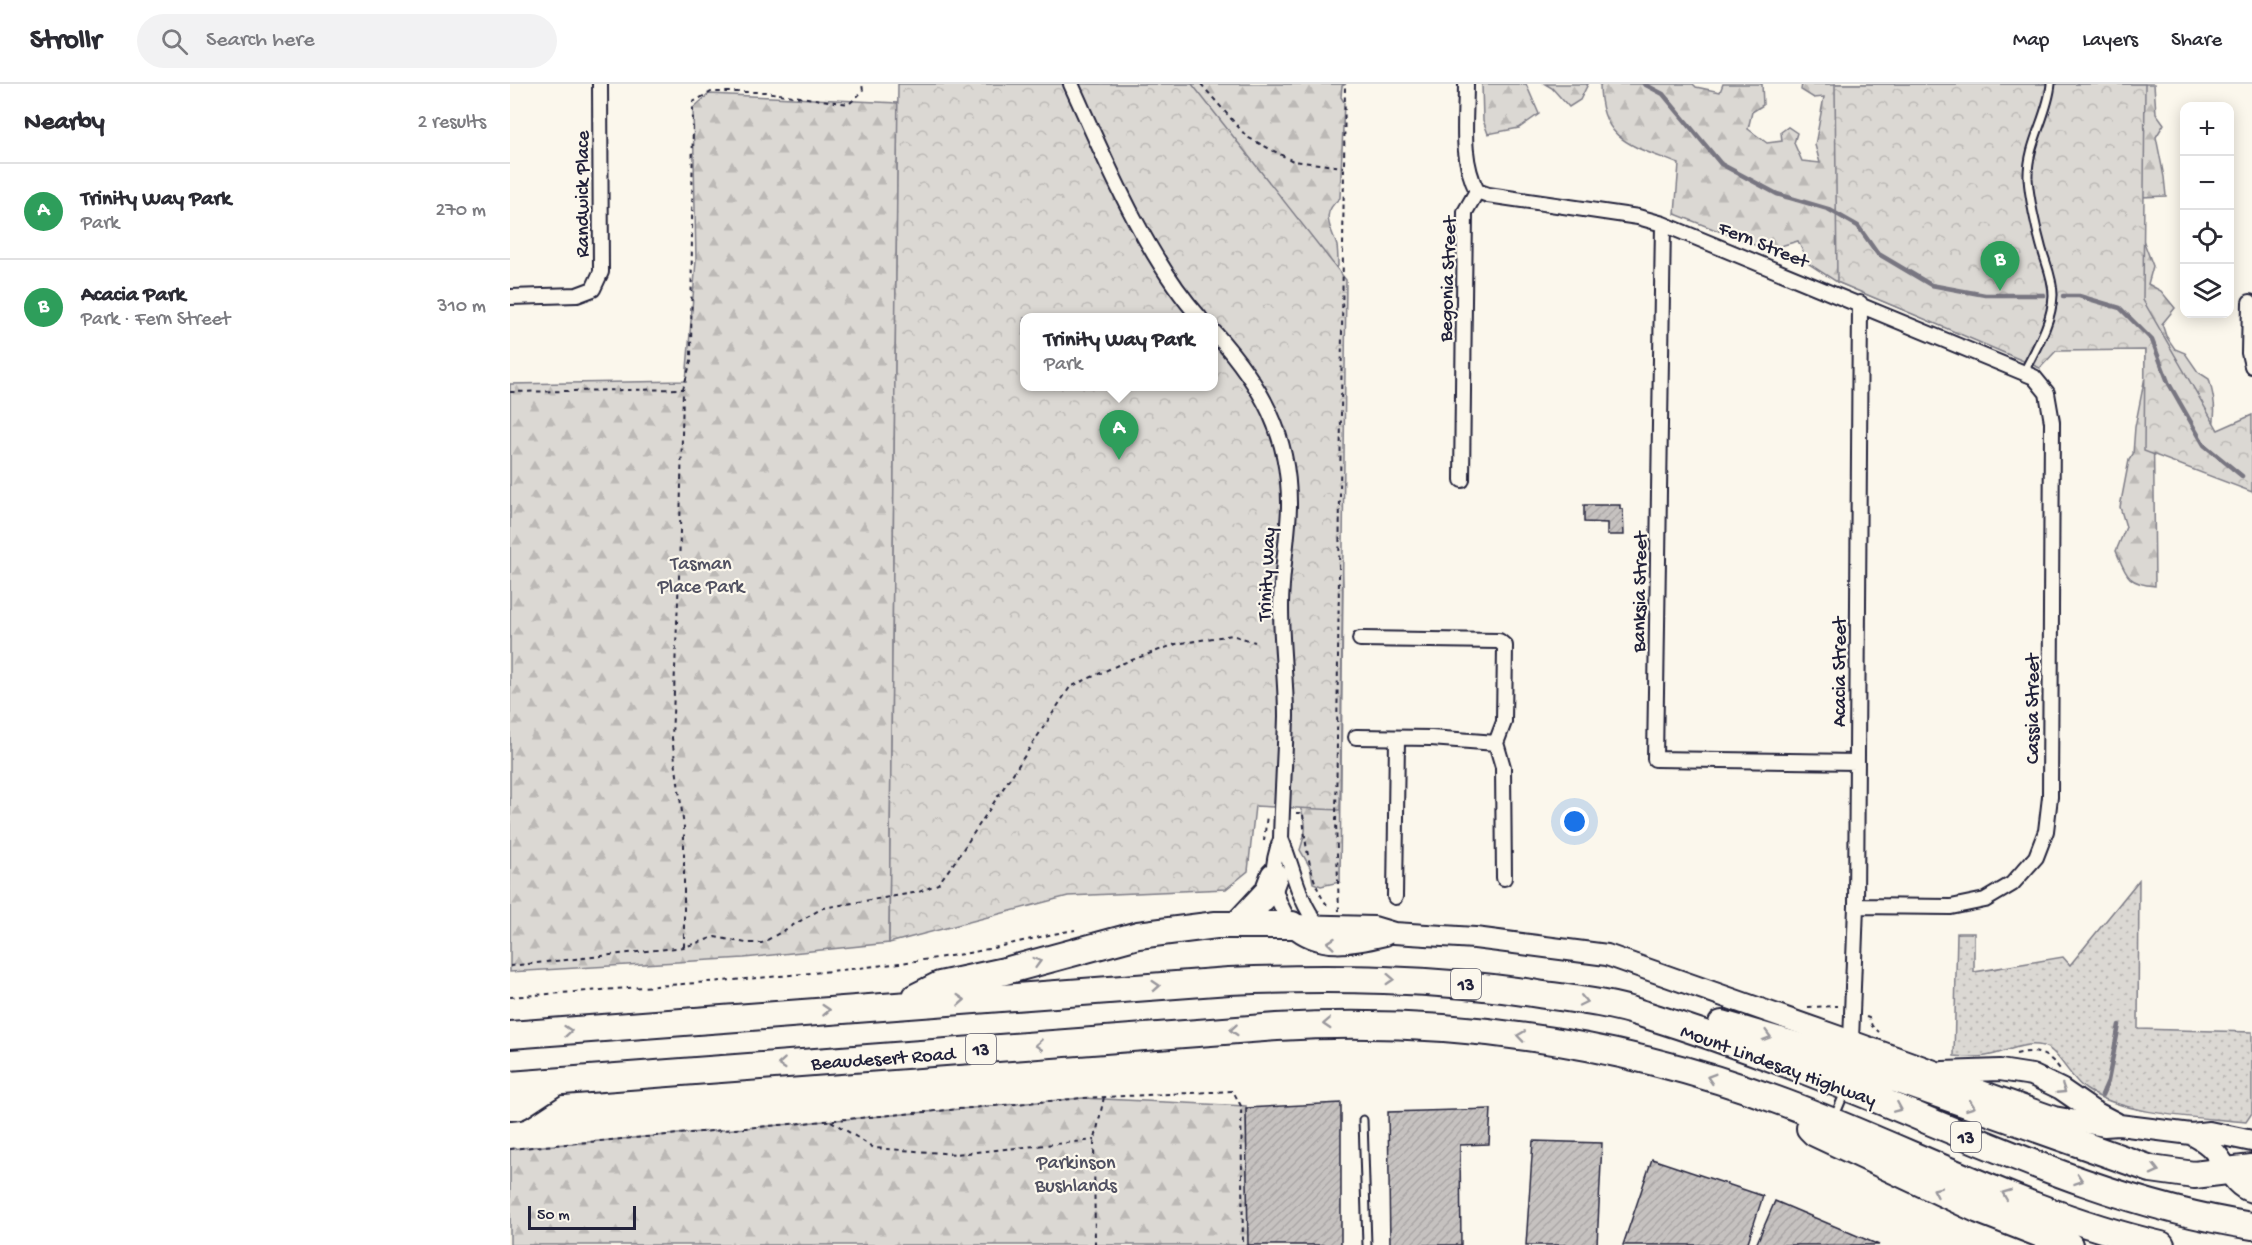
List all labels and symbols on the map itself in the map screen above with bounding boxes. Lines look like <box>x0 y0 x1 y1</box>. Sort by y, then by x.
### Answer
street label: Randwick Place <box>573 130 596 257</box>
street label: Begonia Street <box>1436 214 1463 343</box>
street label: Fern Street <box>1713 217 1813 275</box>
pin: B <box>1980 242 2020 291</box>
pin: A <box>1100 410 1138 460</box>
street label: Trinity Way <box>1255 527 1282 623</box>
street label: Banksia Street <box>1629 530 1654 654</box>
park label: Tasman Place Park <box>657 554 746 600</box>
street label: Acacia Street <box>1830 615 1853 727</box>
street label: Cassia Street <box>2023 652 2046 764</box>
your location <box>1560 807 1589 836</box>
one-way arrow <box>1327 937 1336 949</box>
one-way arrow <box>1032 957 1042 970</box>
road number: 13 <box>1451 969 1481 999</box>
one-way arrow <box>1386 972 1395 985</box>
one-way arrow <box>1151 980 1160 993</box>
one-way arrow <box>957 994 966 1007</box>
one-way arrow <box>1578 994 1588 1007</box>
one-way arrow <box>821 1004 830 1017</box>
one-way arrow <box>1322 1018 1331 1031</box>
street label: Mount Lindesay Highway <box>1677 1021 1879 1113</box>
one-way arrow <box>564 1024 573 1037</box>
one-way arrow <box>1229 1024 1238 1037</box>
one-way arrow <box>1761 1029 1772 1041</box>
one-way arrow <box>1517 1030 1526 1043</box>
road number: 13 <box>966 1034 996 1064</box>
one-way arrow <box>1035 1038 1044 1051</box>
street label: Beaudesert Road <box>809 1044 958 1077</box>
one-way arrow <box>777 1057 786 1070</box>
one-way arrow <box>1706 1073 1717 1085</box>
one-way arrow <box>2055 1083 2066 1094</box>
one-way arrow <box>1965 1099 1976 1112</box>
one-way arrow <box>1892 1101 1903 1113</box>
road number: 13 <box>1951 1122 1981 1152</box>
park label: Parkinson Bushlands <box>1034 1153 1118 1199</box>
one-way arrow <box>2150 1163 2160 1176</box>
one-way arrow <box>2073 1173 2084 1186</box>
one-way arrow <box>1933 1186 1944 1198</box>
one-way arrow <box>2001 1189 2012 1201</box>
scale bar <box>528 1203 636 1230</box>

